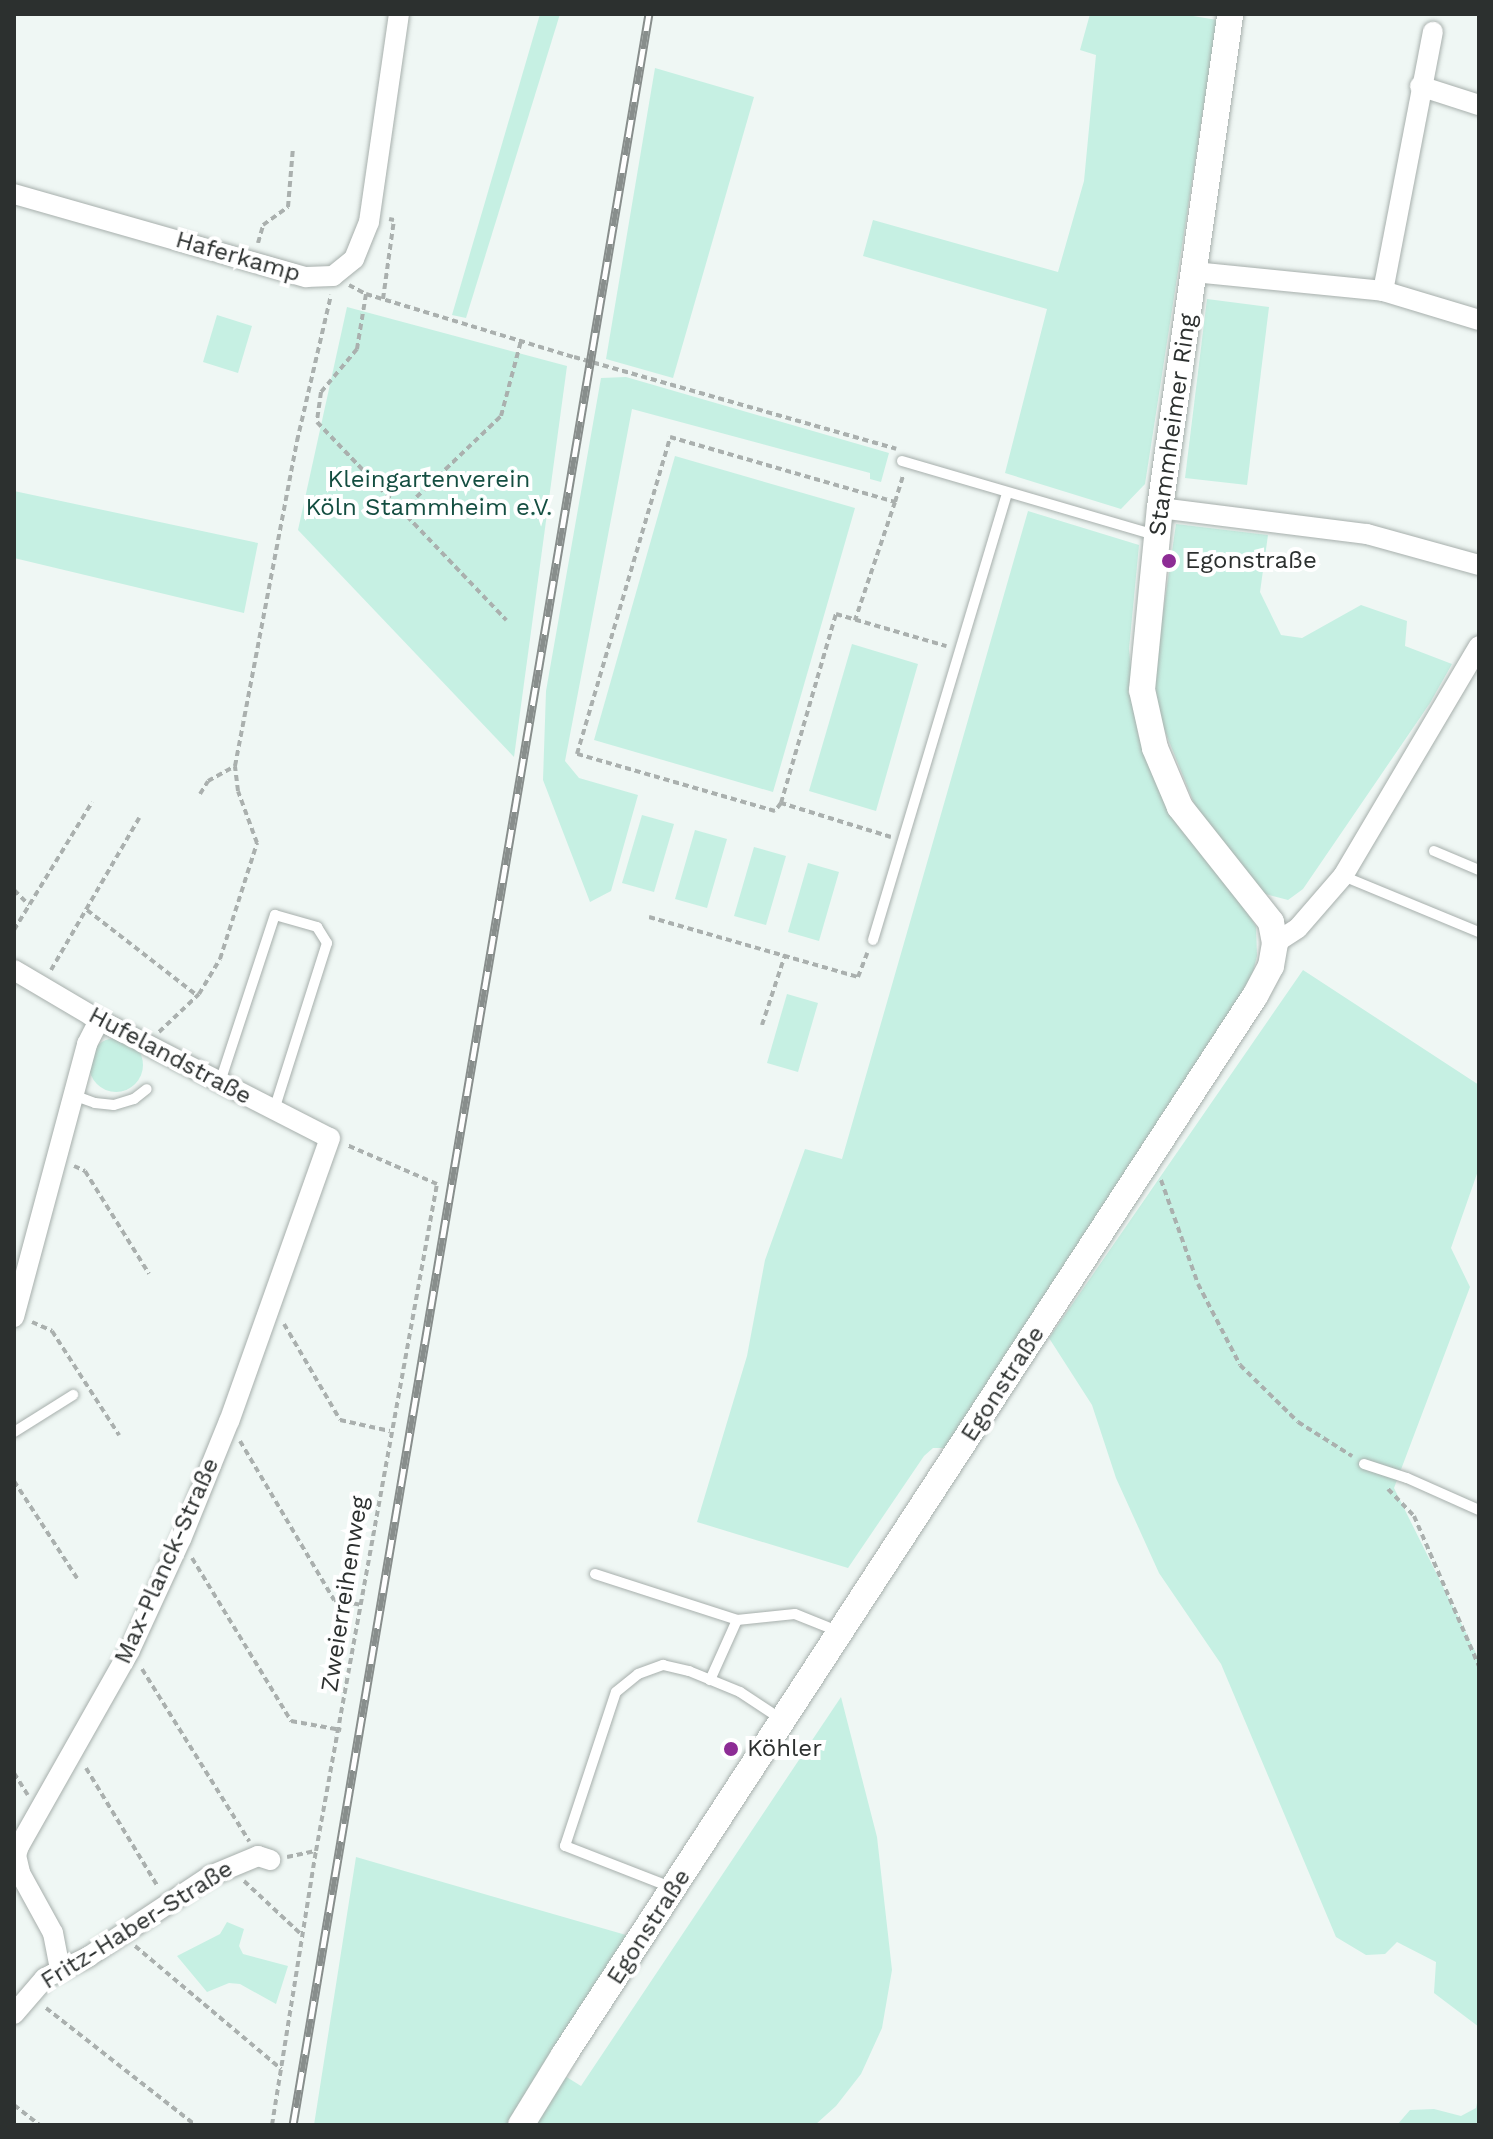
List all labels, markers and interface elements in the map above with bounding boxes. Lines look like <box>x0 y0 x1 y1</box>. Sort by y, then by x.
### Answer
street label: Haferkamp <box>172 225 304 289</box>
street label: Stammheimer Ring <box>1143 312 1203 538</box>
park label: Kleingartenverein Köln Stammheim e.V. <box>306 466 552 522</box>
place label: Egonstraße <box>1185 547 1317 575</box>
marker: Egonstraße <box>1160 552 1178 570</box>
street label: Hufelandstraße <box>84 1001 256 1111</box>
street label: Egonstraße <box>955 1321 1051 1447</box>
street label: Max-Planck-Straße <box>109 1453 225 1669</box>
street label: Zweierreihenweg <box>315 1494 375 1694</box>
place label: Köhler <box>747 1735 822 1763</box>
marker: Köhler <box>722 1740 740 1758</box>
street label: Fritz-Haber-Straße <box>36 1854 238 1996</box>
street label: Egonstraße <box>601 1864 697 1990</box>

